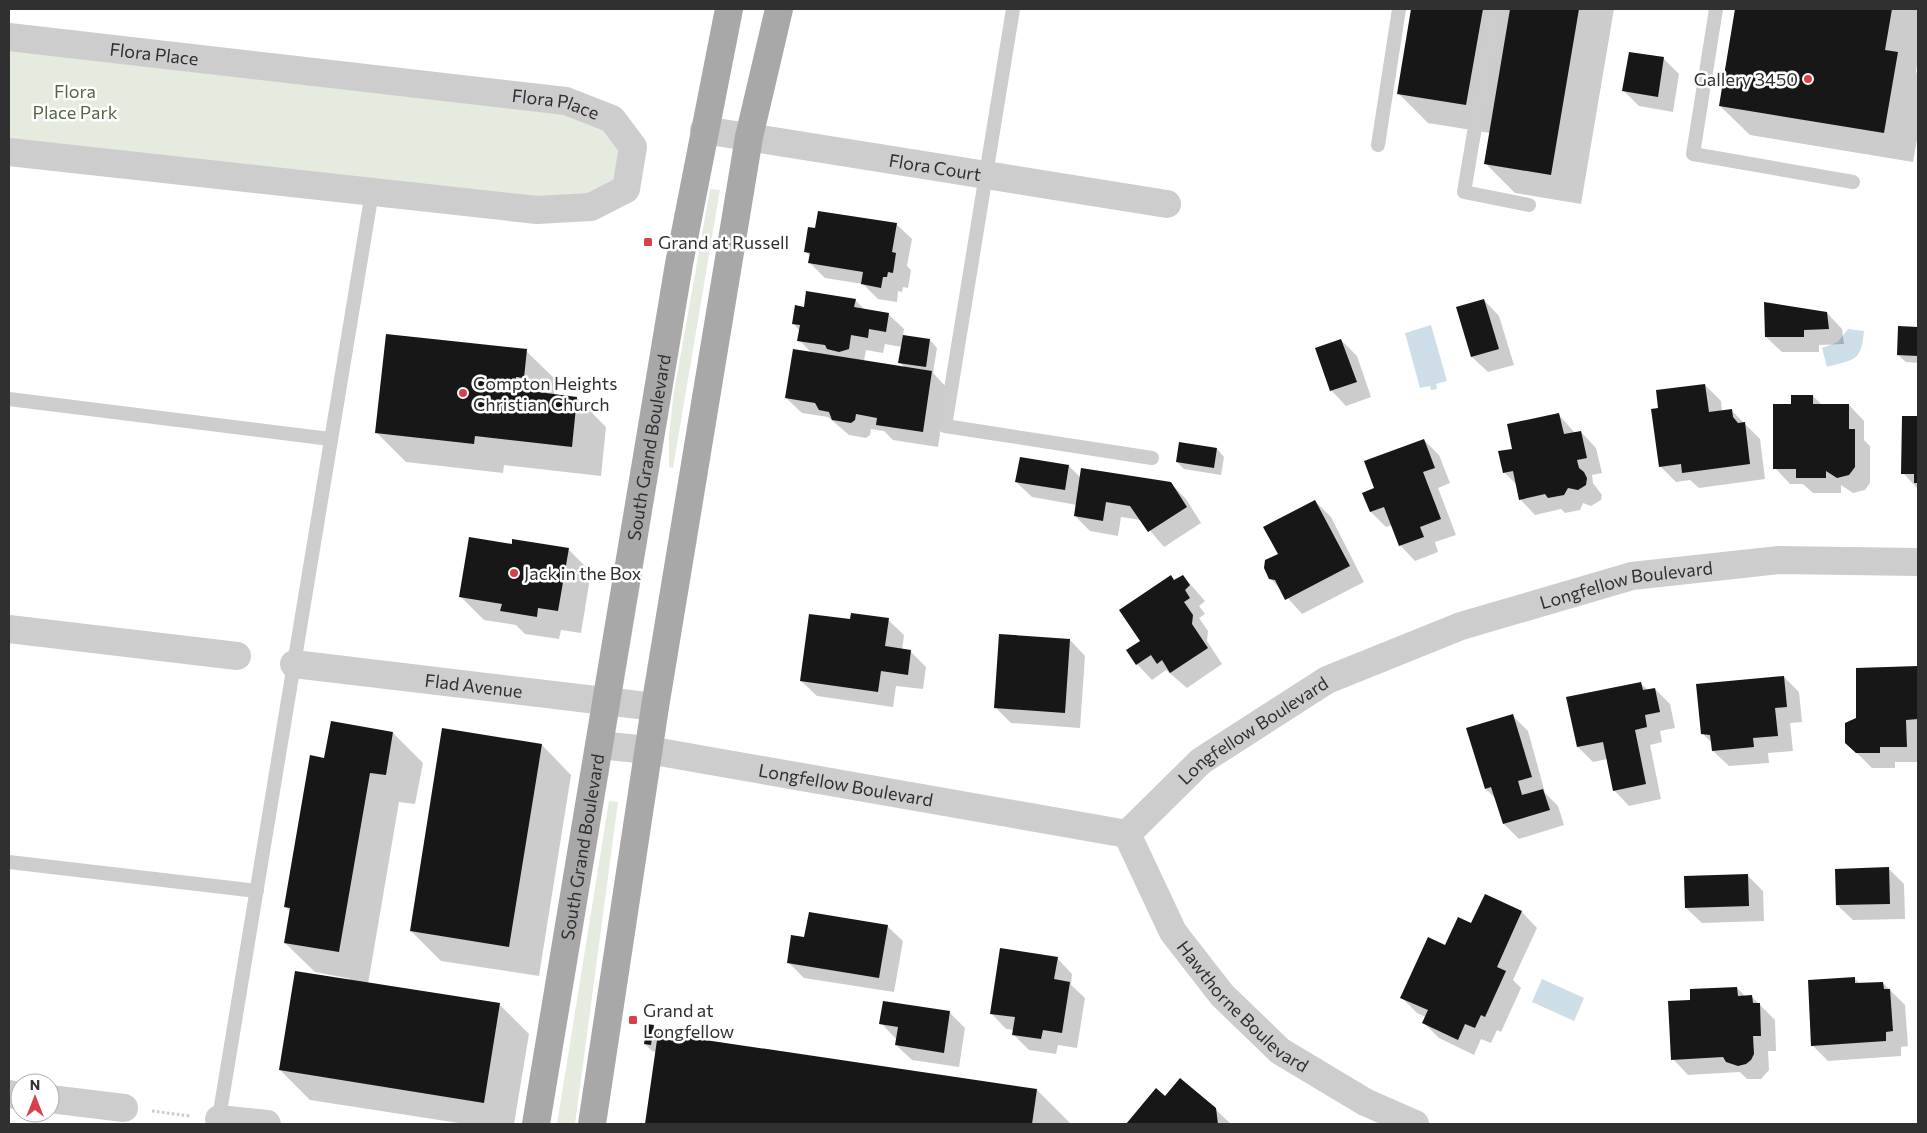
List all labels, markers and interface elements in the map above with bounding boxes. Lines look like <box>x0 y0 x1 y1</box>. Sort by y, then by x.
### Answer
street label: Flora Place <box>108 38 200 70</box>
place label: Gallery 3450 <box>1694 68 1798 90</box>
marker: Gallery 3450 <box>1802 73 1814 85</box>
park label: Flora Place Park <box>33 80 118 123</box>
street label: Flora Place <box>511 84 603 124</box>
street label: Flora Court <box>887 149 983 185</box>
place label: Grand at Russell <box>658 231 789 253</box>
marker: Grand at Russell <box>642 236 654 248</box>
street label: South Grand Boulevard <box>622 353 675 542</box>
place label: Compton Heights Christian Church <box>473 372 617 415</box>
marker: Compton Heights Christian Church <box>457 387 469 399</box>
street label: Longfellow Boulevard <box>1537 556 1714 613</box>
place label: Jack in the Box <box>524 562 642 584</box>
marker: Jack in the Box <box>508 567 520 579</box>
street label: Flad Avenue <box>424 669 524 702</box>
street label: Longfellow Boulevard <box>1173 671 1332 789</box>
street label: South Grand Boulevard <box>556 752 608 942</box>
street label: Longfellow Boulevard <box>757 759 935 811</box>
street label: Hawthorne Boulevard <box>1173 936 1313 1077</box>
place label: Grand at Longfellow <box>643 999 734 1042</box>
marker: Grand at Longfellow <box>627 1014 639 1026</box>
north arrow <box>10 1073 60 1123</box>
text: N <box>30 1076 40 1093</box>

